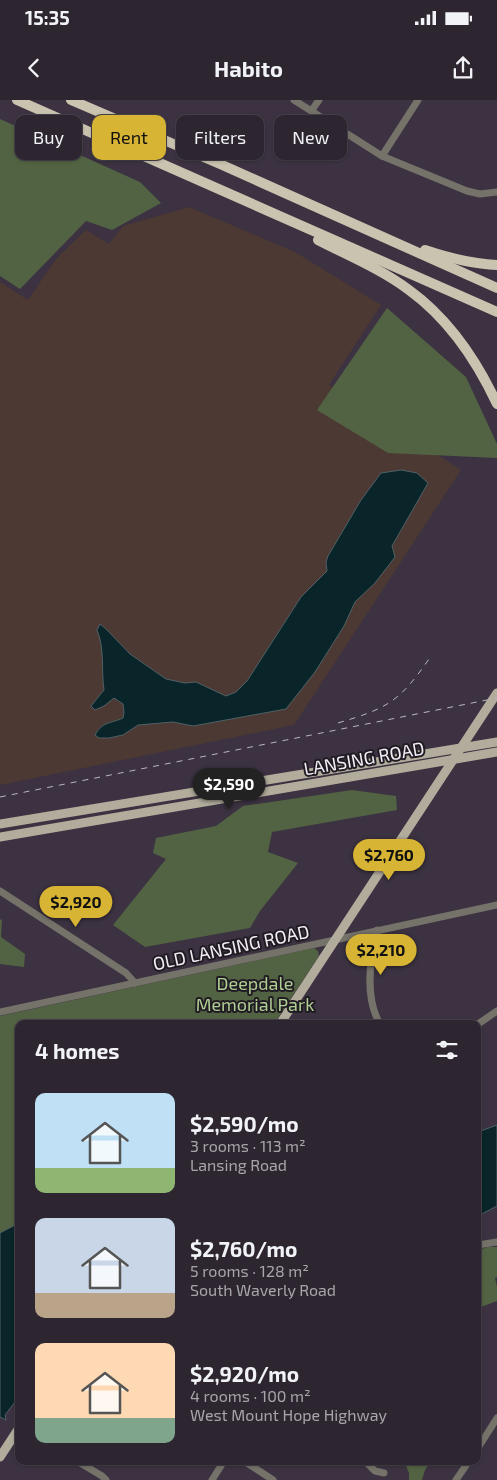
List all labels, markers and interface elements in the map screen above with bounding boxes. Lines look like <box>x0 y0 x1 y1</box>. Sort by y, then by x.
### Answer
text: 15:35 <box>25 6 70 29</box>
icon: back <box>20 54 48 82</box>
icon: share <box>449 54 477 82</box>
text: Habito <box>214 55 283 81</box>
chip: Buy <box>15 115 82 160</box>
chip: Rent <box>92 115 166 160</box>
chip: Filters <box>176 115 264 160</box>
chip: New <box>274 115 347 160</box>
street label: LANSING ROAD <box>302 737 426 779</box>
pin: $2,590 <box>188 768 270 810</box>
text: $2,590 <box>204 774 254 793</box>
pin: $2,760 <box>348 838 430 881</box>
text: $2,760 <box>364 845 414 864</box>
pin: $2,920 <box>35 886 117 928</box>
text: $2,920 <box>50 892 102 911</box>
street label: OLD LANSING ROAD <box>151 920 311 974</box>
pin: $2,210 <box>340 934 422 976</box>
text: $2,210 <box>357 940 405 959</box>
park label: Deepdale Memorial Park <box>196 972 314 1015</box>
icon: filters <box>433 1036 461 1064</box>
text: 4 homes <box>35 1038 119 1063</box>
text: $2,590/mo <box>190 1111 299 1136</box>
icon: home <box>75 1113 135 1173</box>
text: 3 rooms · 113 m² <box>190 1136 306 1155</box>
text: Lansing Road <box>190 1155 287 1174</box>
text: $2,760/mo <box>190 1236 297 1261</box>
icon: home <box>75 1238 135 1298</box>
text: 5 rooms · 128 m² <box>190 1261 309 1280</box>
text: South Waverly Road <box>190 1280 336 1299</box>
text: $2,920/mo <box>190 1361 299 1386</box>
icon: home <box>75 1363 135 1423</box>
text: 4 rooms · 100 m² <box>190 1386 311 1405</box>
text: West Mount Hope Highway <box>190 1405 387 1424</box>

